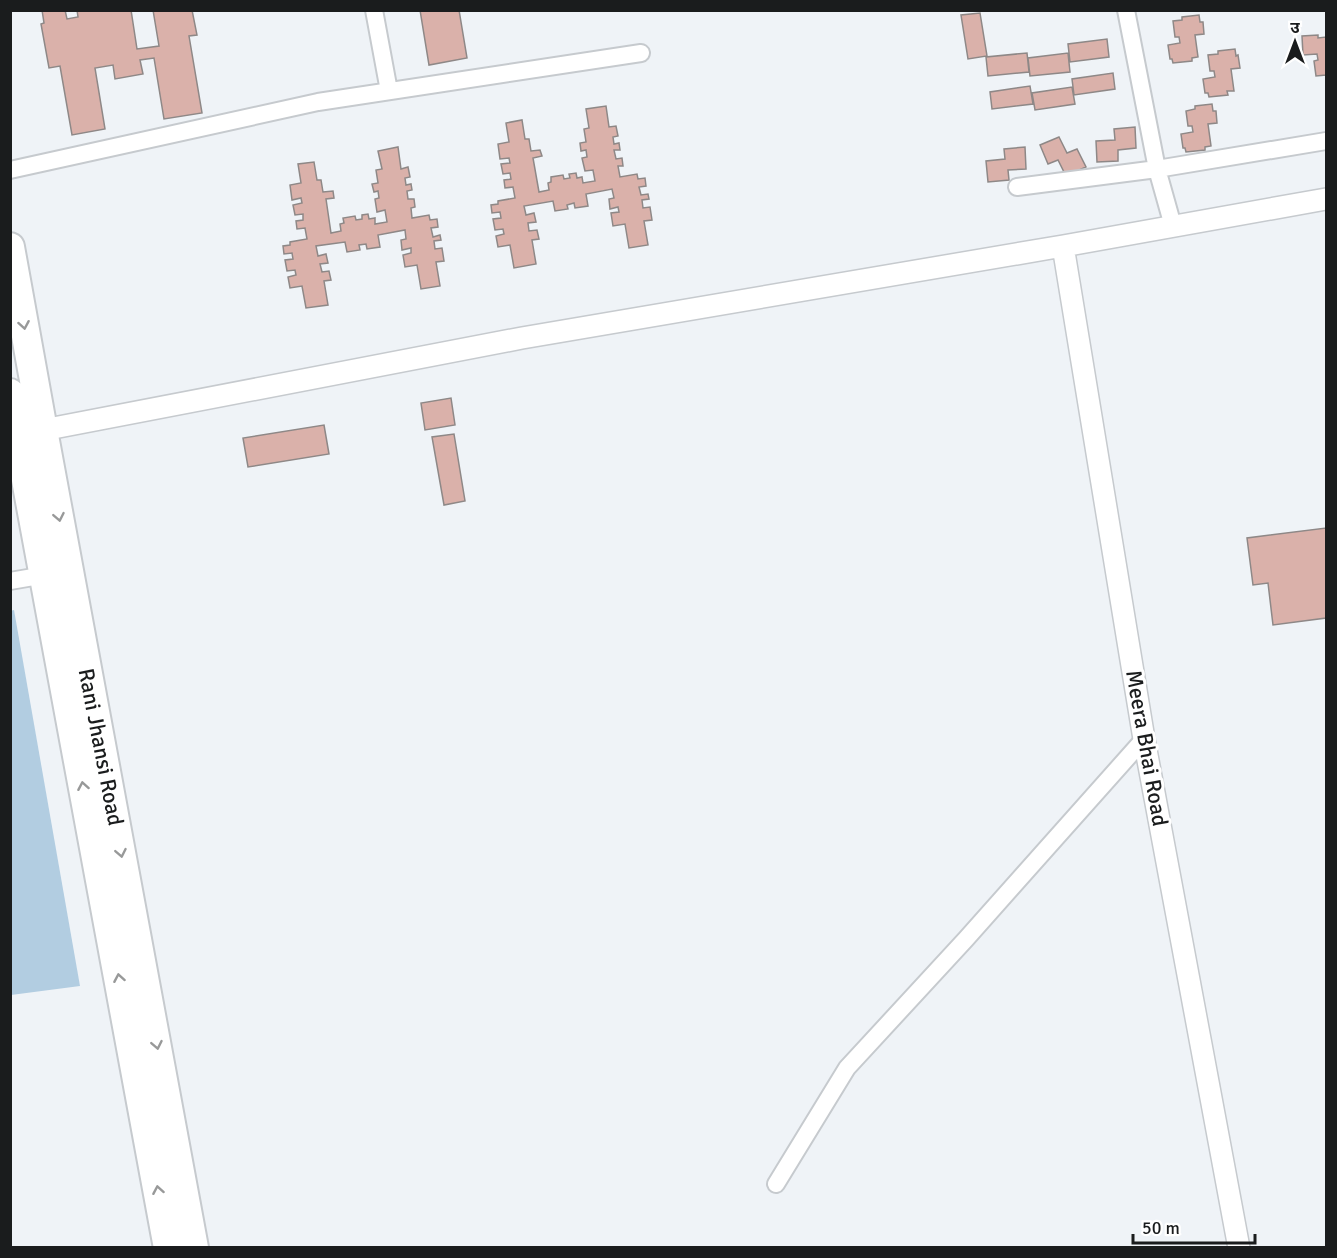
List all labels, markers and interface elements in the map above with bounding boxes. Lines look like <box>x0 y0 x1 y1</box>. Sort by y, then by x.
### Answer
north arrow <box>1265 12 1325 72</box>
text: उ <box>1290 18 1300 38</box>
one-way arrow <box>17 320 30 330</box>
one-way arrow <box>52 512 65 522</box>
street label: Rani Jhansi Road <box>73 666 129 828</box>
street label: Meera Bhai Road <box>1120 668 1174 828</box>
one-way arrow <box>77 781 90 791</box>
one-way arrow <box>114 848 127 858</box>
one-way arrow <box>113 973 125 982</box>
one-way arrow <box>150 1040 163 1050</box>
one-way arrow <box>152 1185 164 1195</box>
scale bar <box>1133 1207 1254 1245</box>
text: 50 m <box>1142 1217 1180 1239</box>

